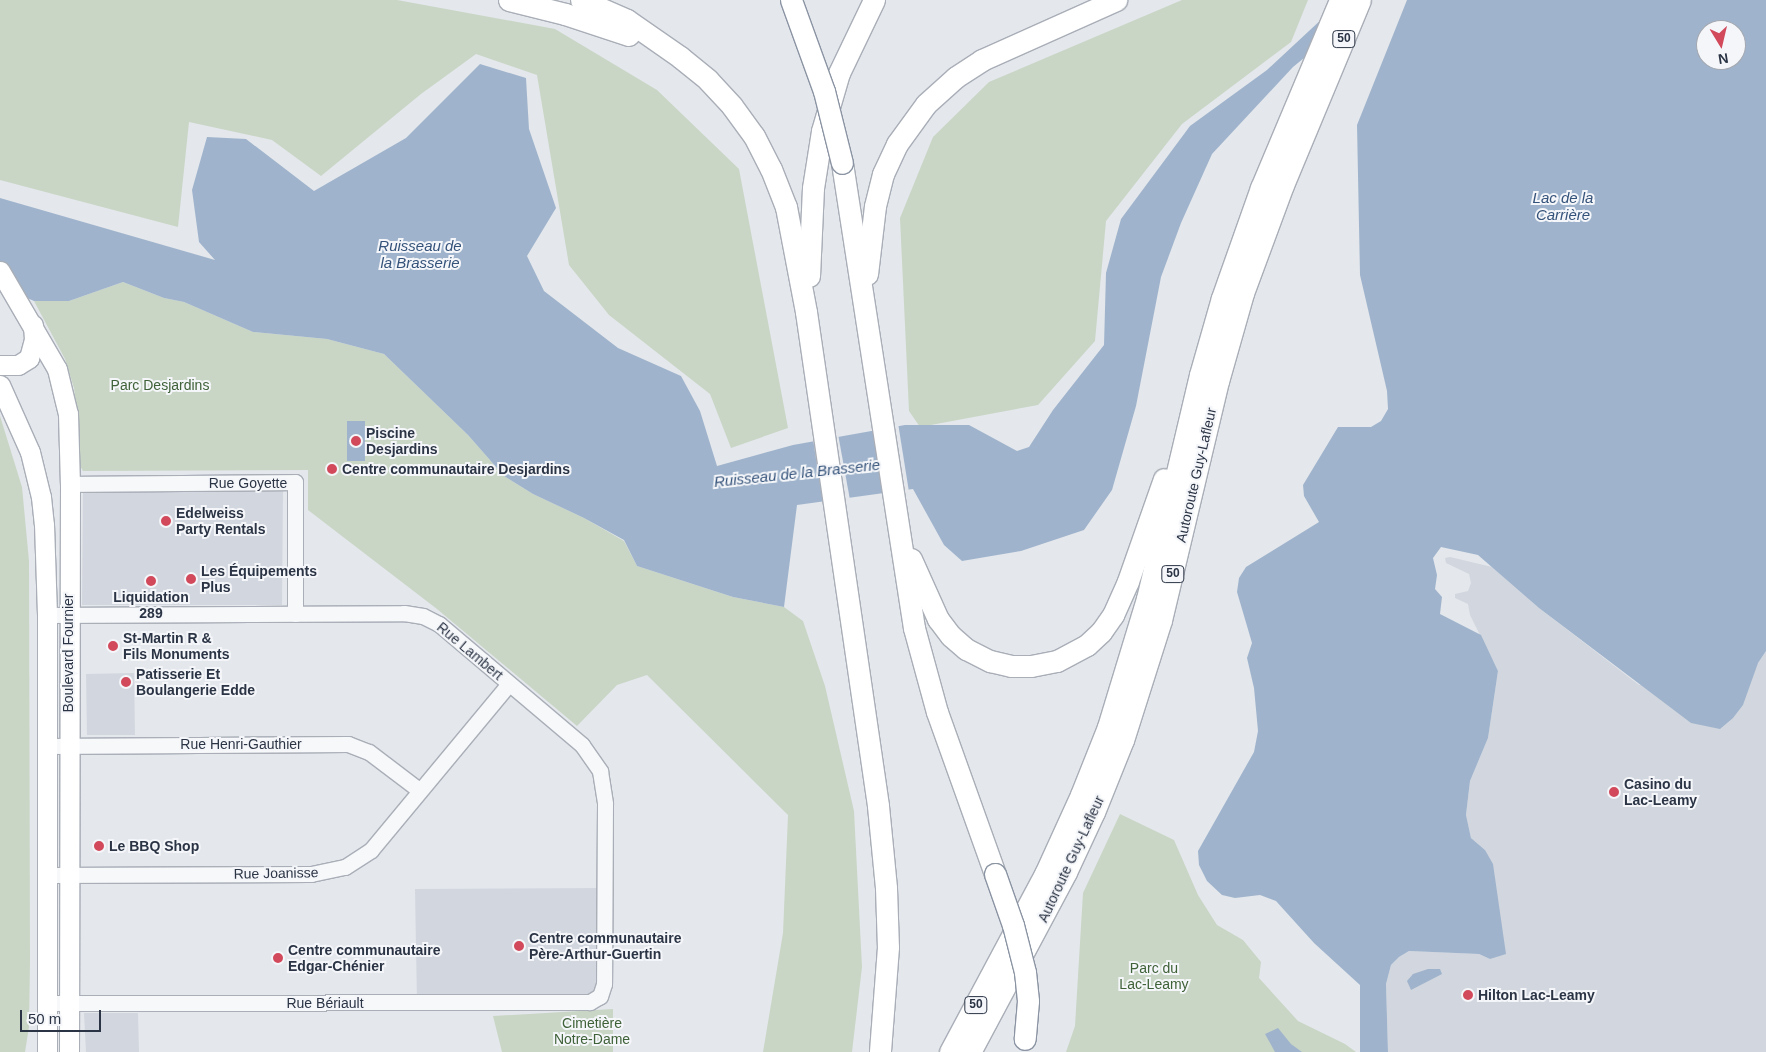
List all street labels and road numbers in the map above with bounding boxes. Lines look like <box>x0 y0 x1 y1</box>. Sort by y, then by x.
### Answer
road number: 50 <box>1332 30 1356 48</box>
street label: Autoroute Guy-Lafleur <box>1172 406 1220 544</box>
street label: Rue Goyette <box>209 475 287 491</box>
road number: 50 <box>1160 564 1186 584</box>
street label: Boulevard Fournier <box>60 593 76 713</box>
street label: Rue Lambert <box>434 619 506 683</box>
street label: Rue Henri-Gauthier <box>180 736 302 752</box>
street label: Autoroute Guy-Lafleur <box>1034 793 1108 925</box>
street label: Rue Joanisse <box>233 864 319 882</box>
street label: Rue Bériault <box>286 995 364 1011</box>
road number: 50 <box>964 996 988 1014</box>

